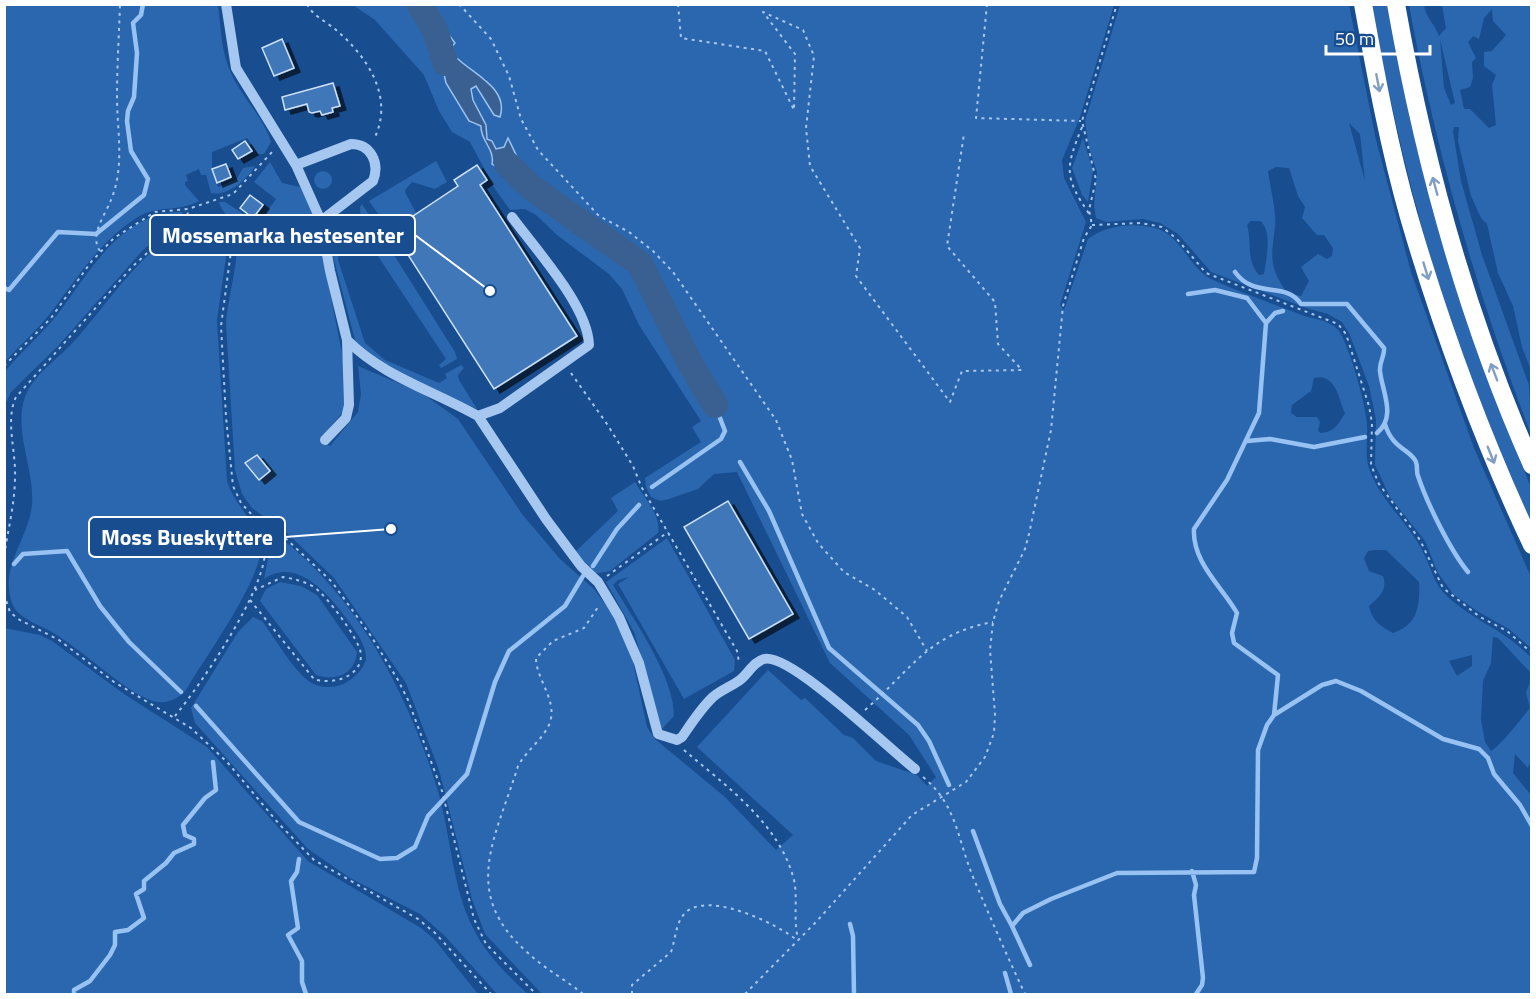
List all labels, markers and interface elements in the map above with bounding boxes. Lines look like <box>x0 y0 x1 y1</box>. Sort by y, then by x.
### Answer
scale bar <box>1326 18 1430 56</box>
text: 50 m <box>1335 25 1374 52</box>
one-way arrow <box>1373 72 1384 92</box>
one-way arrow <box>1429 177 1441 196</box>
callout: Mossemarka hestesenter <box>150 215 415 255</box>
text: Mossemarka hestesenter <box>162 218 404 252</box>
one-way arrow <box>1421 261 1432 280</box>
one-way arrow <box>1488 363 1499 382</box>
one-way arrow <box>1486 445 1497 464</box>
callout: Moss Bueskyttere <box>89 517 285 557</box>
text: Moss Bueskyttere <box>101 520 273 554</box>

